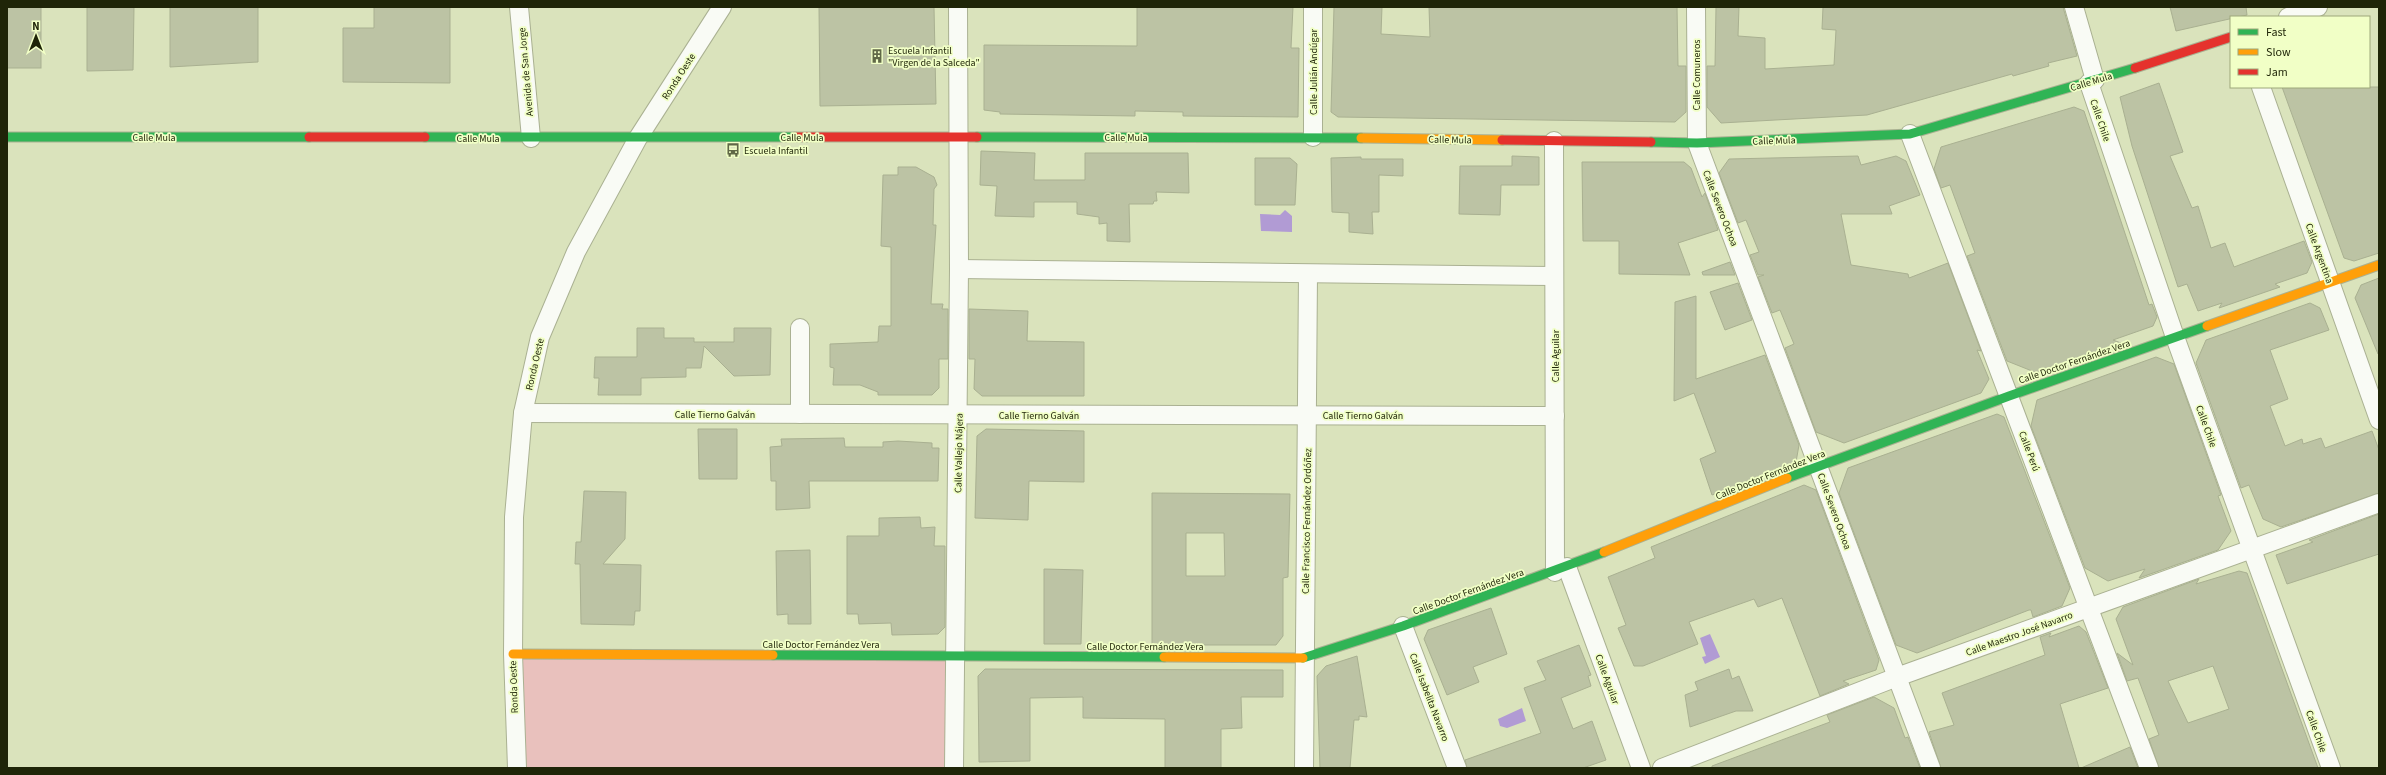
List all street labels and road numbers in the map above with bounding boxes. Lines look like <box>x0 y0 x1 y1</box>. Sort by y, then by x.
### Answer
street label: Avenida de San Jorge <box>515 27 537 117</box>
street label: Calle Julián Andúgar <box>1307 29 1321 115</box>
street label: Calle Comuneros <box>1690 39 1704 111</box>
street label: Ronda Oeste <box>659 51 699 103</box>
street label: Calle Mula <box>2069 69 2114 95</box>
street label: Calle Chile <box>2086 97 2114 143</box>
street label: Calle Mula <box>132 131 176 145</box>
street label: Calle Mula <box>780 131 824 145</box>
street label: Calle Mula <box>1104 131 1148 145</box>
street label: Calle Mula <box>456 132 500 146</box>
street label: Calle Mula <box>1428 133 1472 147</box>
street label: Calle Mula <box>1752 133 1796 149</box>
street label: Calle Severo Ochoa <box>1699 168 1741 248</box>
street label: Calle Argentina <box>2302 221 2336 285</box>
street label: Calle Aguilar <box>1549 329 1563 382</box>
street label: Calle Doctor Fernández Vera <box>2017 336 2132 388</box>
street label: Ronda Oeste <box>522 337 548 392</box>
street label: Calle Chile <box>2192 403 2220 449</box>
street label: Calle Tierno Galván <box>675 408 755 422</box>
street label: Calle Tierno Galván <box>999 409 1079 423</box>
street label: Calle Tierno Galván <box>1323 409 1403 423</box>
street label: Calle Vallejo Nájera <box>951 413 967 493</box>
street label: Calle Perú <box>2015 429 2043 474</box>
street label: Calle Doctor Fernández Vera <box>1713 446 1827 503</box>
street label: Calle Francisco Fernández Ordóñez <box>1299 448 1315 594</box>
street label: Calle Severo Ochoa <box>1814 471 1854 552</box>
street label: Calle Doctor Fernández Vera <box>1411 565 1526 619</box>
street label: Calle Maestro José Navarro <box>1964 608 2075 660</box>
street label: Calle Doctor Fernández Vera <box>762 638 880 652</box>
street label: Calle Doctor Fernández Vera <box>1086 640 1204 654</box>
street label: Calle Isabelita Navarro <box>1406 651 1452 744</box>
street label: Calle Aguilar <box>1592 652 1623 707</box>
street label: Ronda Oeste <box>506 660 522 714</box>
street label: Calle Chile <box>2302 708 2330 754</box>

